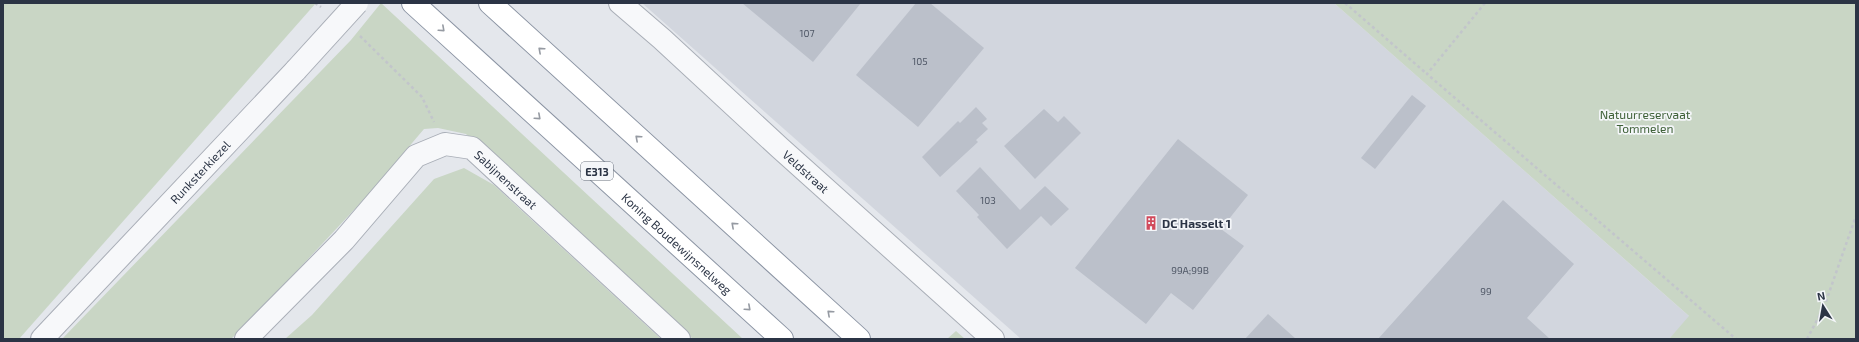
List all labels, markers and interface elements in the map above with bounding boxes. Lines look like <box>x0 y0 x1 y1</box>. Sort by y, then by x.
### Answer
one-way arrow <box>437 25 444 32</box>
house number: 107 <box>799 27 815 39</box>
one-way arrow <box>539 48 546 55</box>
house number: 105 <box>912 55 928 67</box>
park label: Natuurreservaat Tommelen <box>1600 107 1691 135</box>
one-way arrow <box>533 112 541 119</box>
one-way arrow <box>635 135 642 142</box>
street label: Runksterkiezel <box>167 137 233 206</box>
street label: Sabijnenstraat <box>472 147 540 212</box>
street label: Veldstraat <box>780 147 832 196</box>
road number: E313 <box>581 162 613 180</box>
street label: Koning Boudewijnsnelweg <box>619 190 735 297</box>
house number: 103 <box>980 194 996 206</box>
building icon: DC Hasselt 1 <box>1143 215 1159 231</box>
place label: DC Hasselt 1 <box>1162 216 1231 230</box>
one-way arrow <box>731 222 739 230</box>
house number: 99A;99B <box>1171 264 1209 276</box>
house number: 99 <box>1480 285 1492 297</box>
north arrow <box>1803 286 1843 326</box>
text: N <box>1816 289 1826 303</box>
one-way arrow <box>743 303 751 311</box>
one-way arrow <box>827 310 835 317</box>

